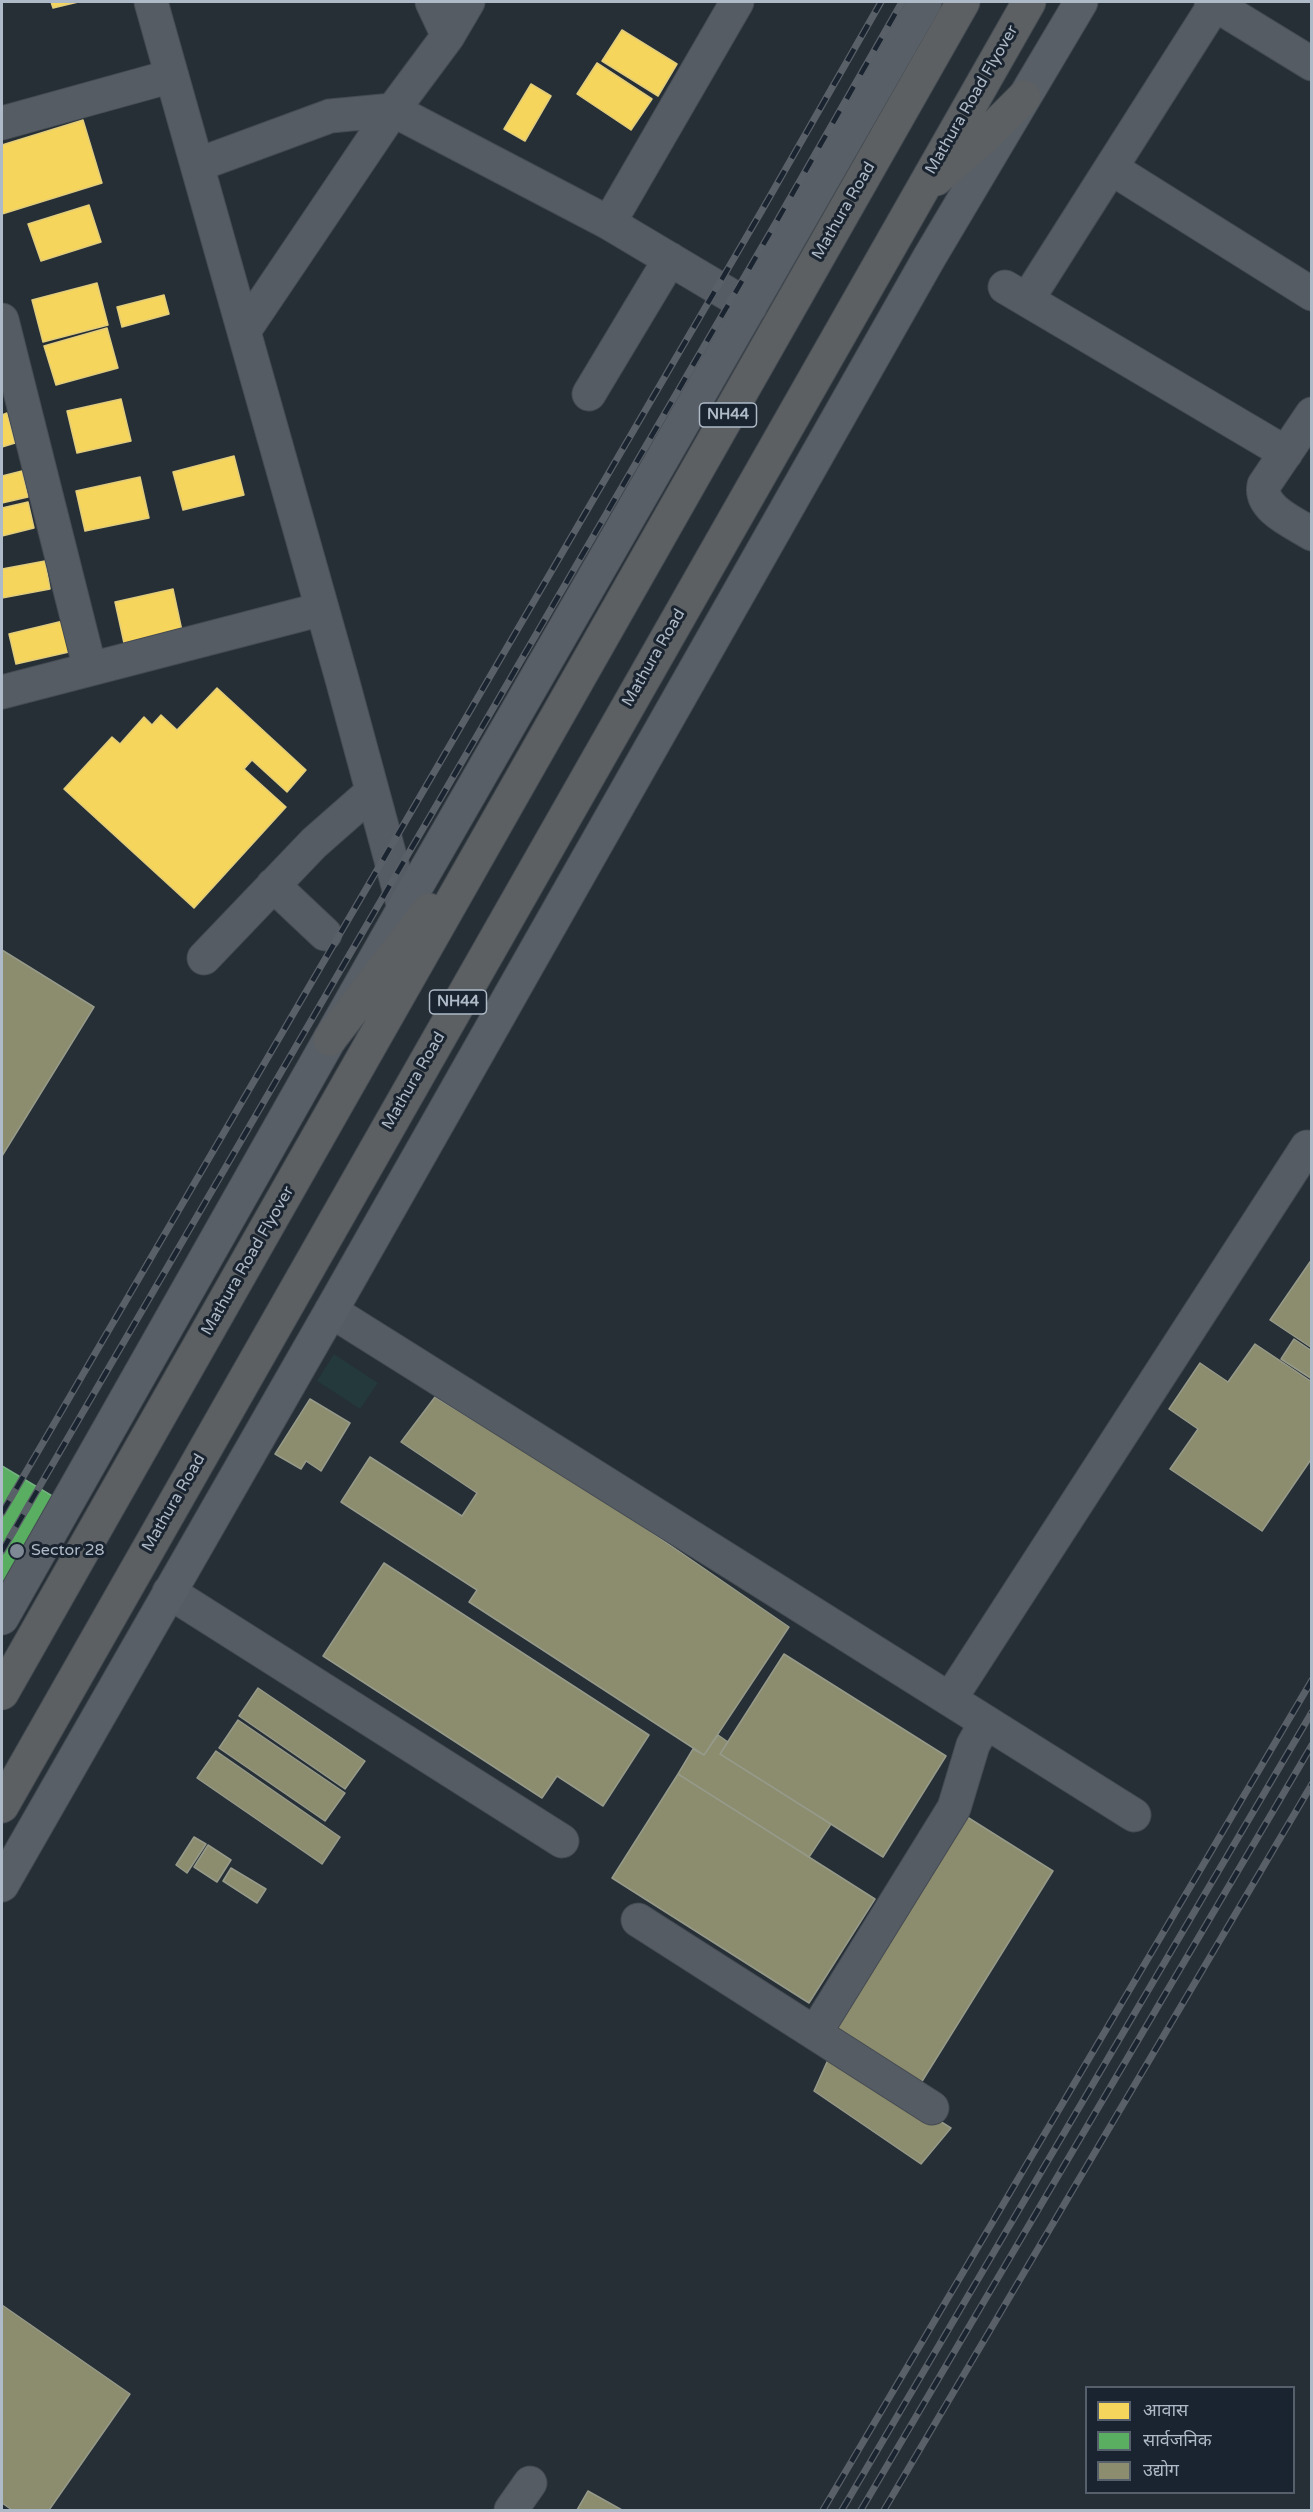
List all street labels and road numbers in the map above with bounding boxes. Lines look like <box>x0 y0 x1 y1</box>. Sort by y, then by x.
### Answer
street label: Mathura Road Flyover <box>922 22 1022 178</box>
street label: Mathura Road <box>808 159 880 263</box>
road number: NH44 <box>700 403 756 427</box>
street label: Mathura Road <box>618 606 690 710</box>
road number: NH44 <box>430 990 486 1014</box>
street label: Mathura Road <box>378 1029 450 1133</box>
street label: Mathura Road Flyover <box>198 1183 298 1339</box>
street label: Mathura Road <box>138 1451 210 1555</box>

